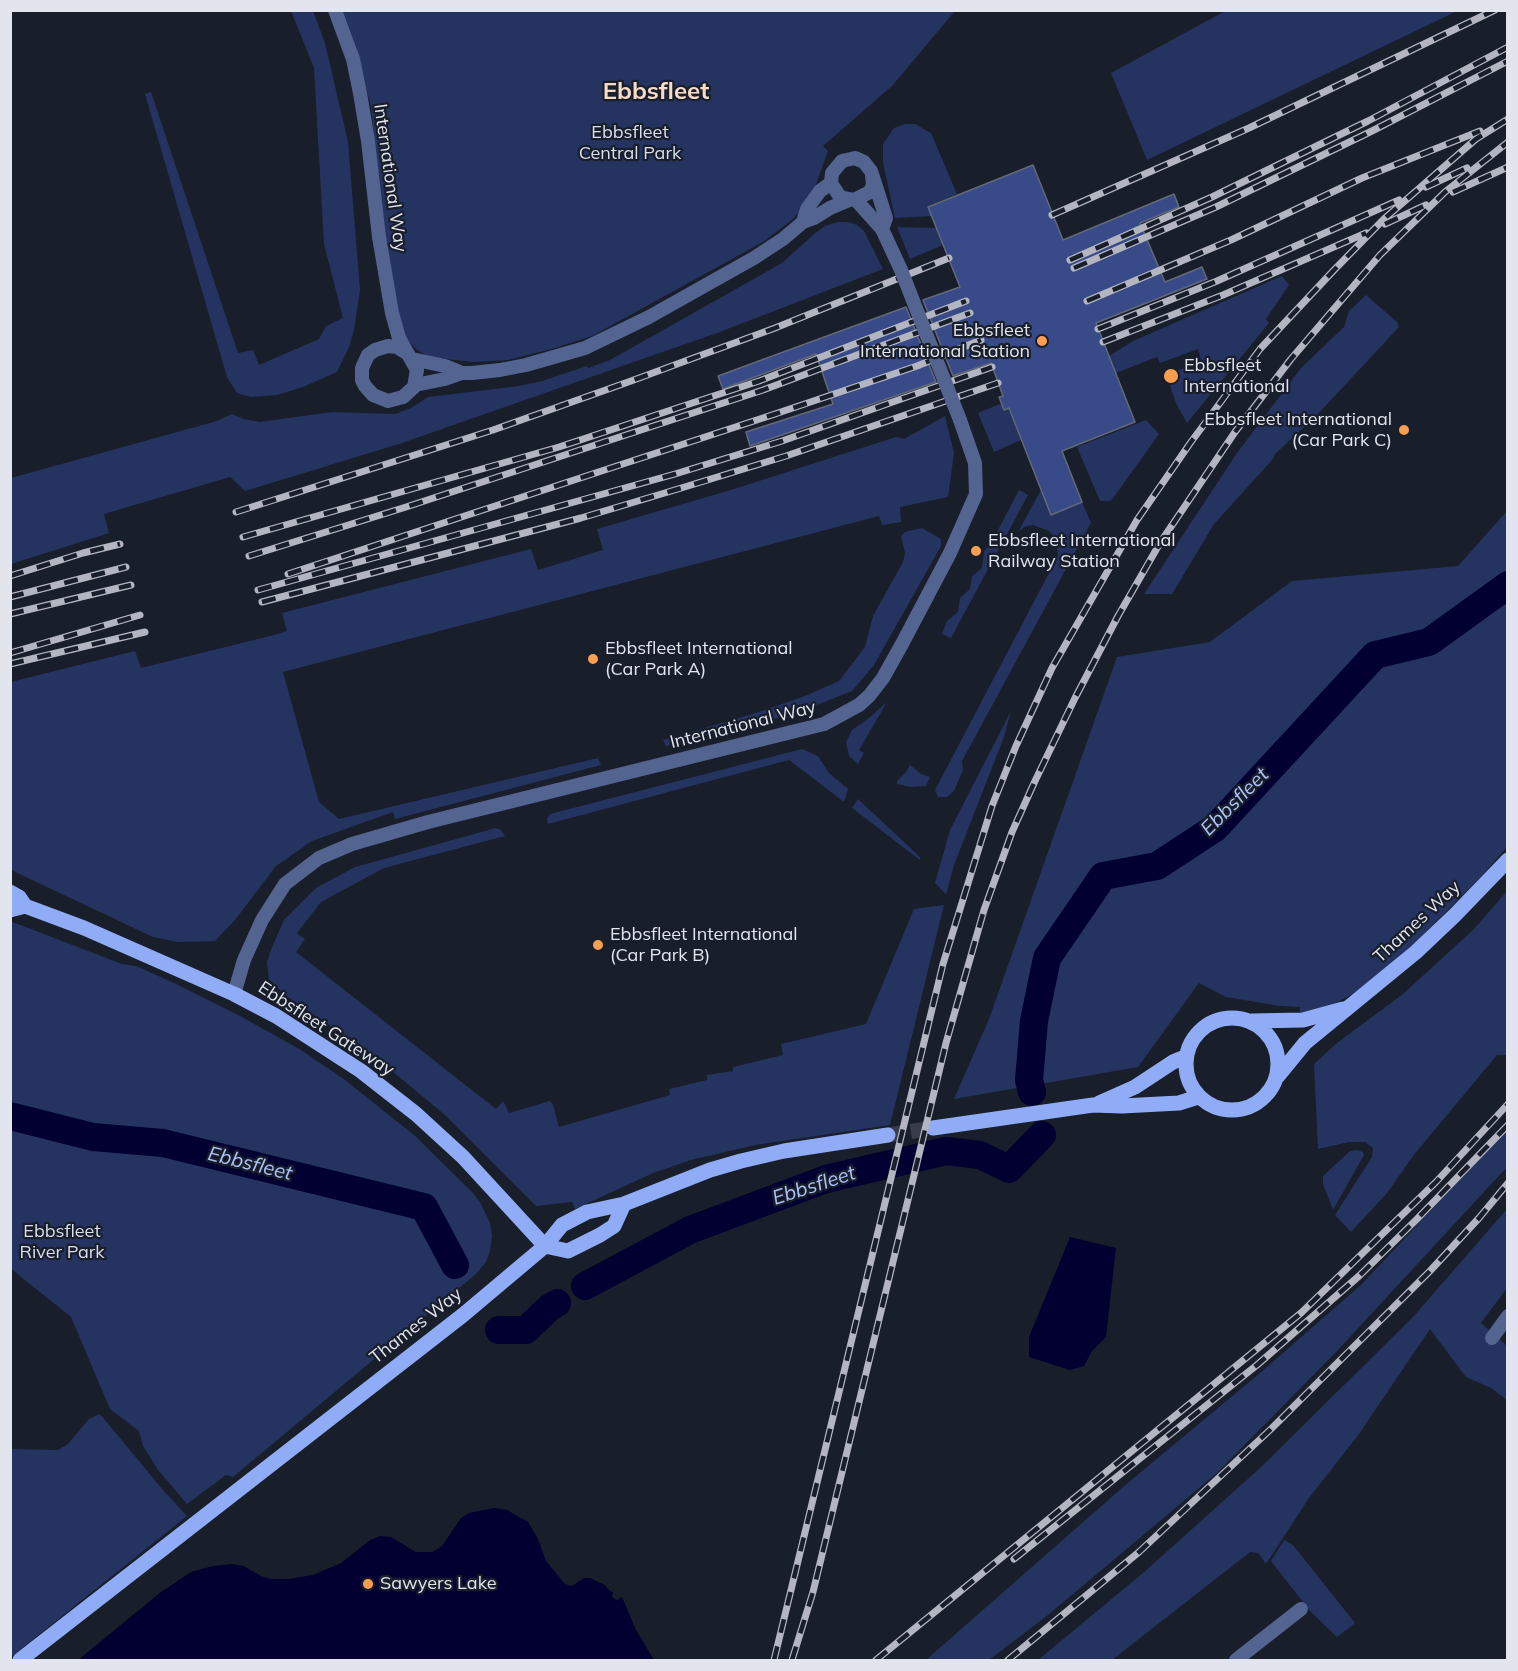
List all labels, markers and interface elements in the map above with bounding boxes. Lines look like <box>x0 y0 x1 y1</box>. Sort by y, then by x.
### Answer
district label: Ebbsfleet <box>603 78 709 106</box>
street label: International Way <box>369 102 411 254</box>
park label: Ebbsfleet Central Park <box>579 122 681 164</box>
place label: Ebbsfleet International Station <box>860 320 1030 362</box>
marker: Ebbsfleet International Station <box>1035 334 1049 348</box>
place label: Ebbsfleet International <box>1184 355 1290 398</box>
marker: Ebbsfleet International <box>1162 367 1180 385</box>
place label: Ebbsfleet International (Car Park C) <box>1204 409 1392 452</box>
marker: Ebbsfleet International (Car Park C) <box>1397 423 1411 437</box>
place label: Ebbsfleet International Railway Station <box>988 530 1176 572</box>
marker: Ebbsfleet International Railway Station <box>969 544 983 558</box>
place label: Ebbsfleet International (Car Park A) <box>605 638 793 680</box>
marker: Ebbsfleet International (Car Park A) <box>586 652 600 666</box>
street label: International Way <box>668 696 818 754</box>
water label: Ebbsfleet <box>1196 763 1274 841</box>
street label: Thames Way <box>1369 876 1465 968</box>
place label: Ebbsfleet International (Car Park B) <box>610 924 798 966</box>
marker: Ebbsfleet International (Car Park B) <box>591 938 605 952</box>
street label: Ebbsfleet Gateway <box>254 977 398 1081</box>
water label: Ebbsfleet <box>205 1142 295 1186</box>
water label: Ebbsfleet <box>769 1161 859 1211</box>
park label: Ebbsfleet River Park <box>19 1221 105 1264</box>
street label: Thames Way <box>366 1283 466 1369</box>
place label: Sawyers Lake <box>380 1573 497 1595</box>
marker: Sawyers Lake <box>361 1577 375 1591</box>

